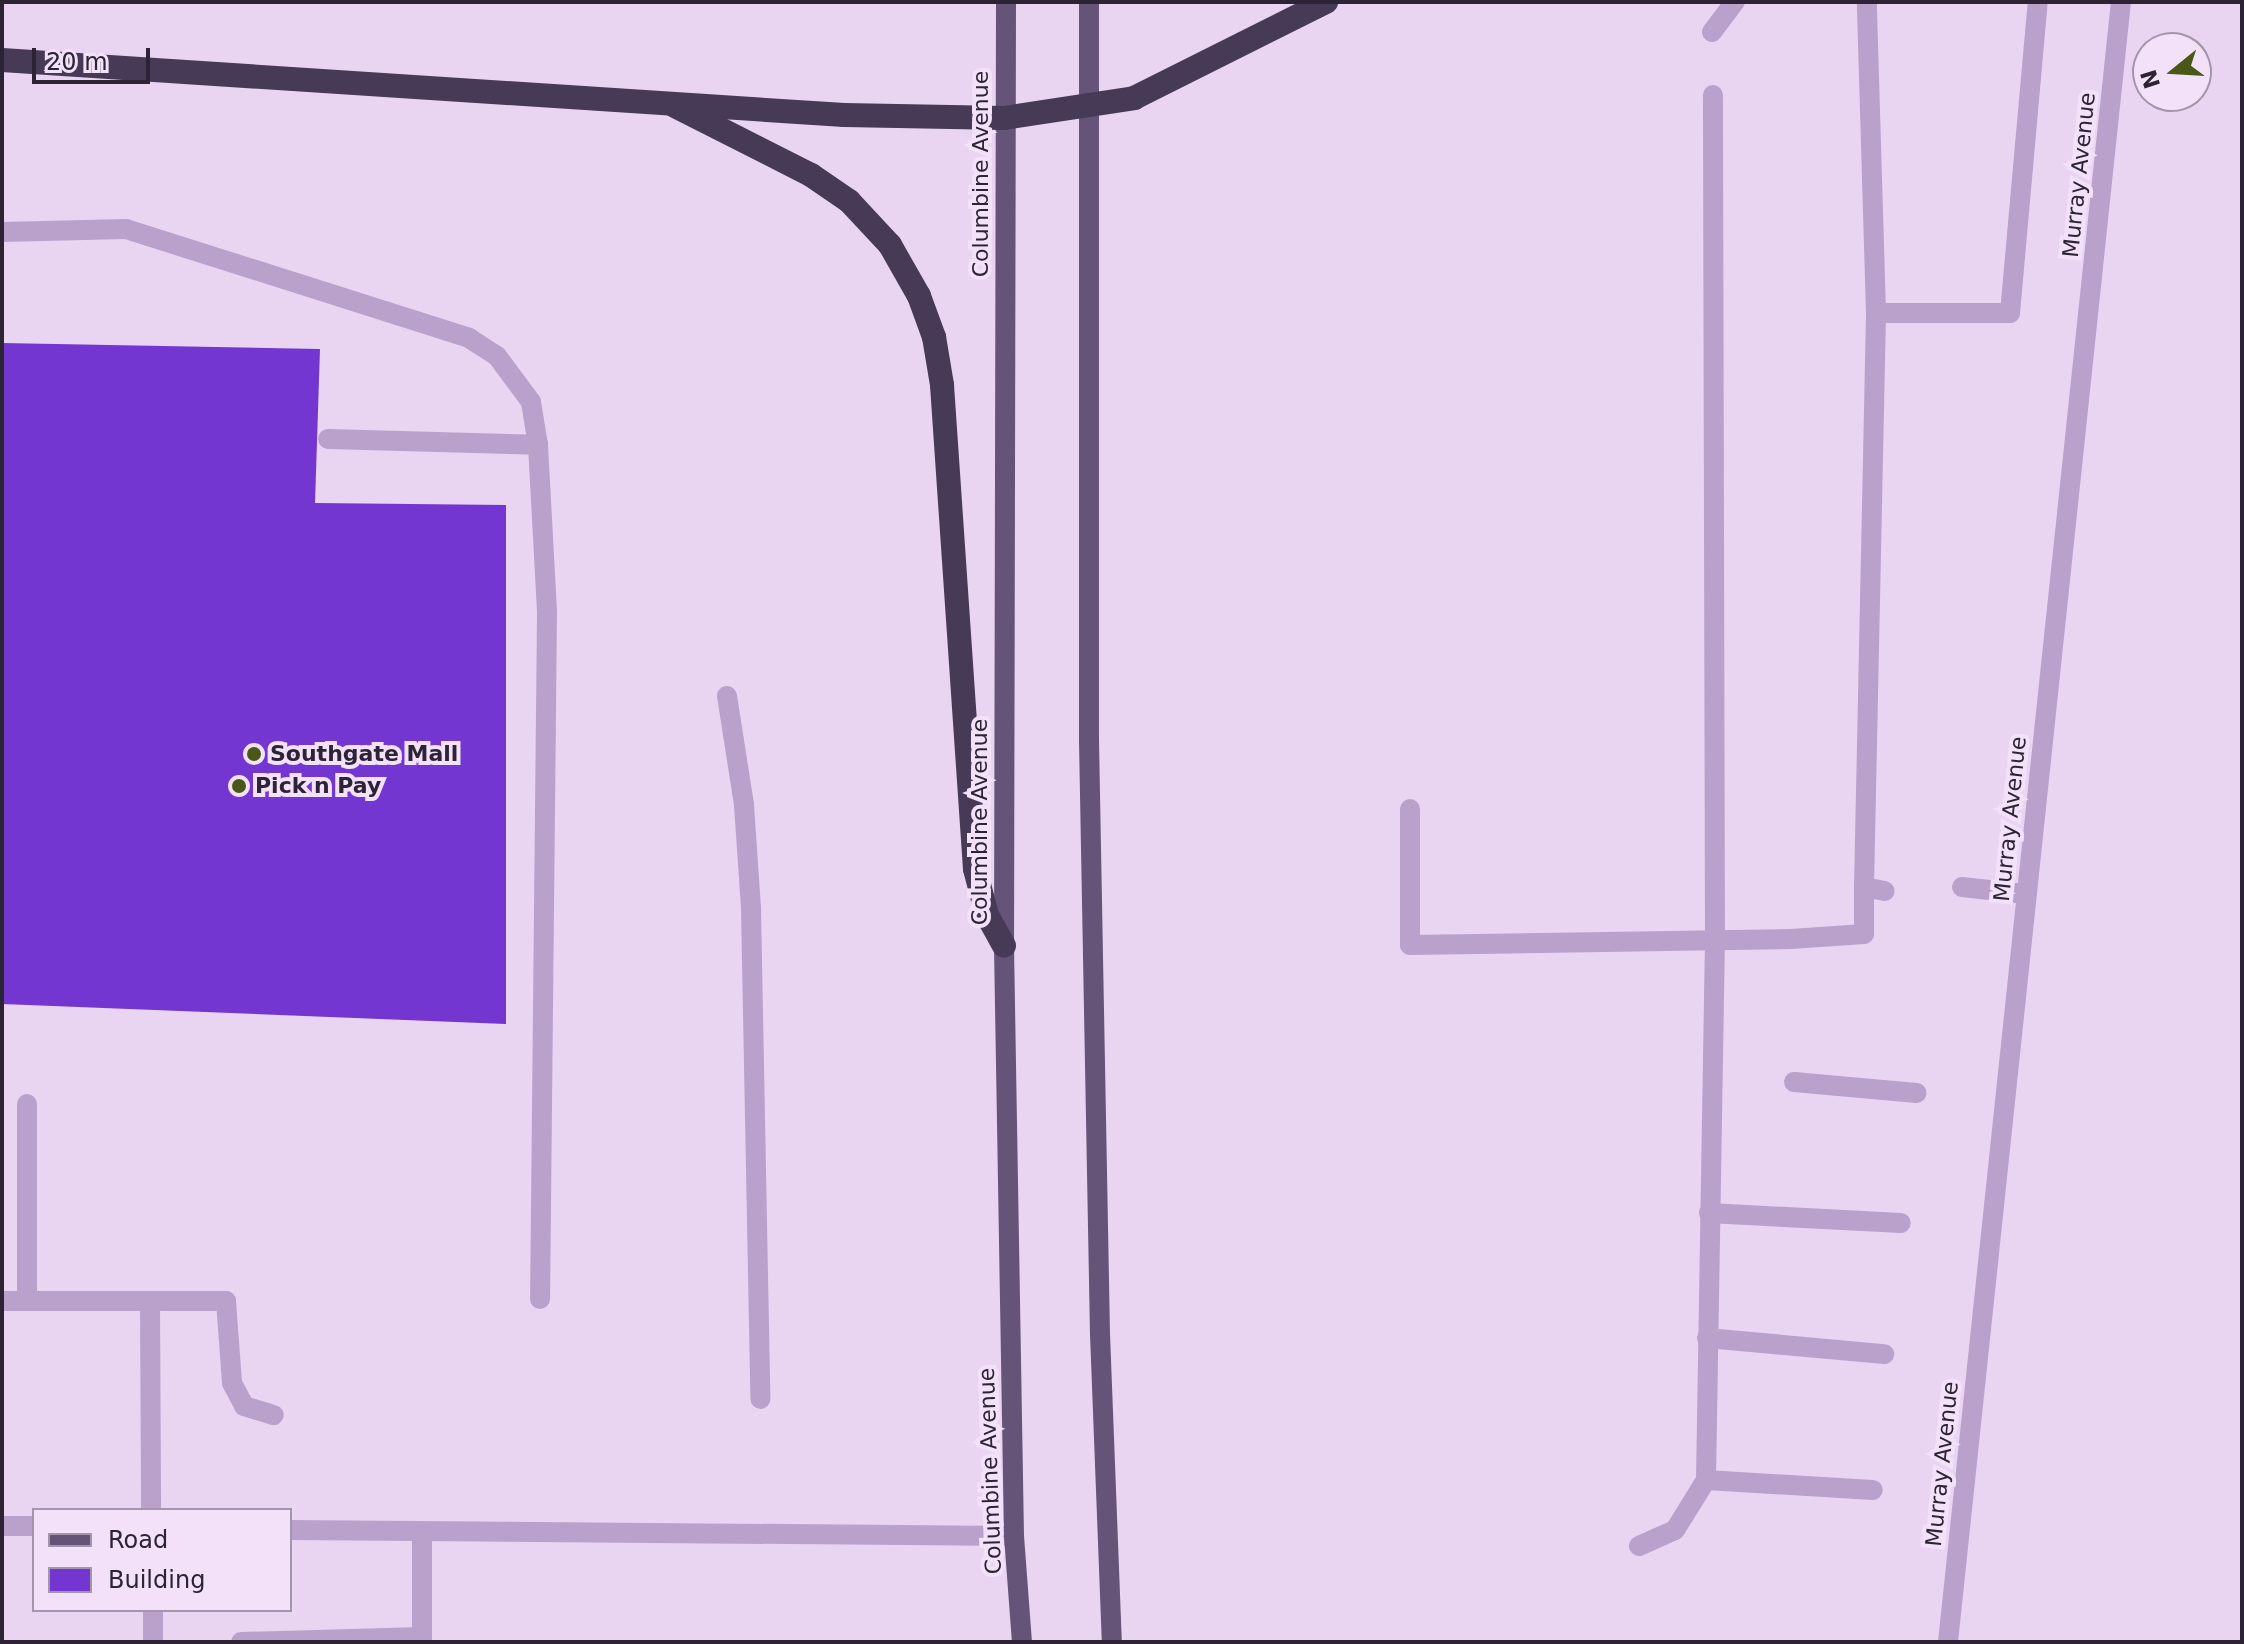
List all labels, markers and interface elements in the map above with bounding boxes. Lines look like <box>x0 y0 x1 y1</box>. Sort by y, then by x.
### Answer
scale bar <box>36 32 154 82</box>
north arrow <box>2132 32 2212 112</box>
text: 20 m <box>46 48 108 76</box>
text: N <box>2136 66 2165 92</box>
street label: Columbine Avenue <box>968 71 994 277</box>
street label: Murray Avenue <box>2057 91 2101 259</box>
street label: Columbine Avenue <box>967 719 993 925</box>
street label: Murray Avenue <box>1988 735 2032 903</box>
place label: Southgate Mall <box>270 741 458 767</box>
marker: Southgate Mall <box>245 745 263 763</box>
place label: Pick n Pay <box>255 773 381 799</box>
marker: Pick n Pay <box>230 777 248 795</box>
street label: Columbine Avenue <box>973 1367 1007 1575</box>
street label: Murray Avenue <box>1920 1380 1964 1548</box>
legend <box>32 1508 292 1612</box>
text: Road <box>108 1526 168 1554</box>
text: Building <box>108 1566 205 1594</box>

